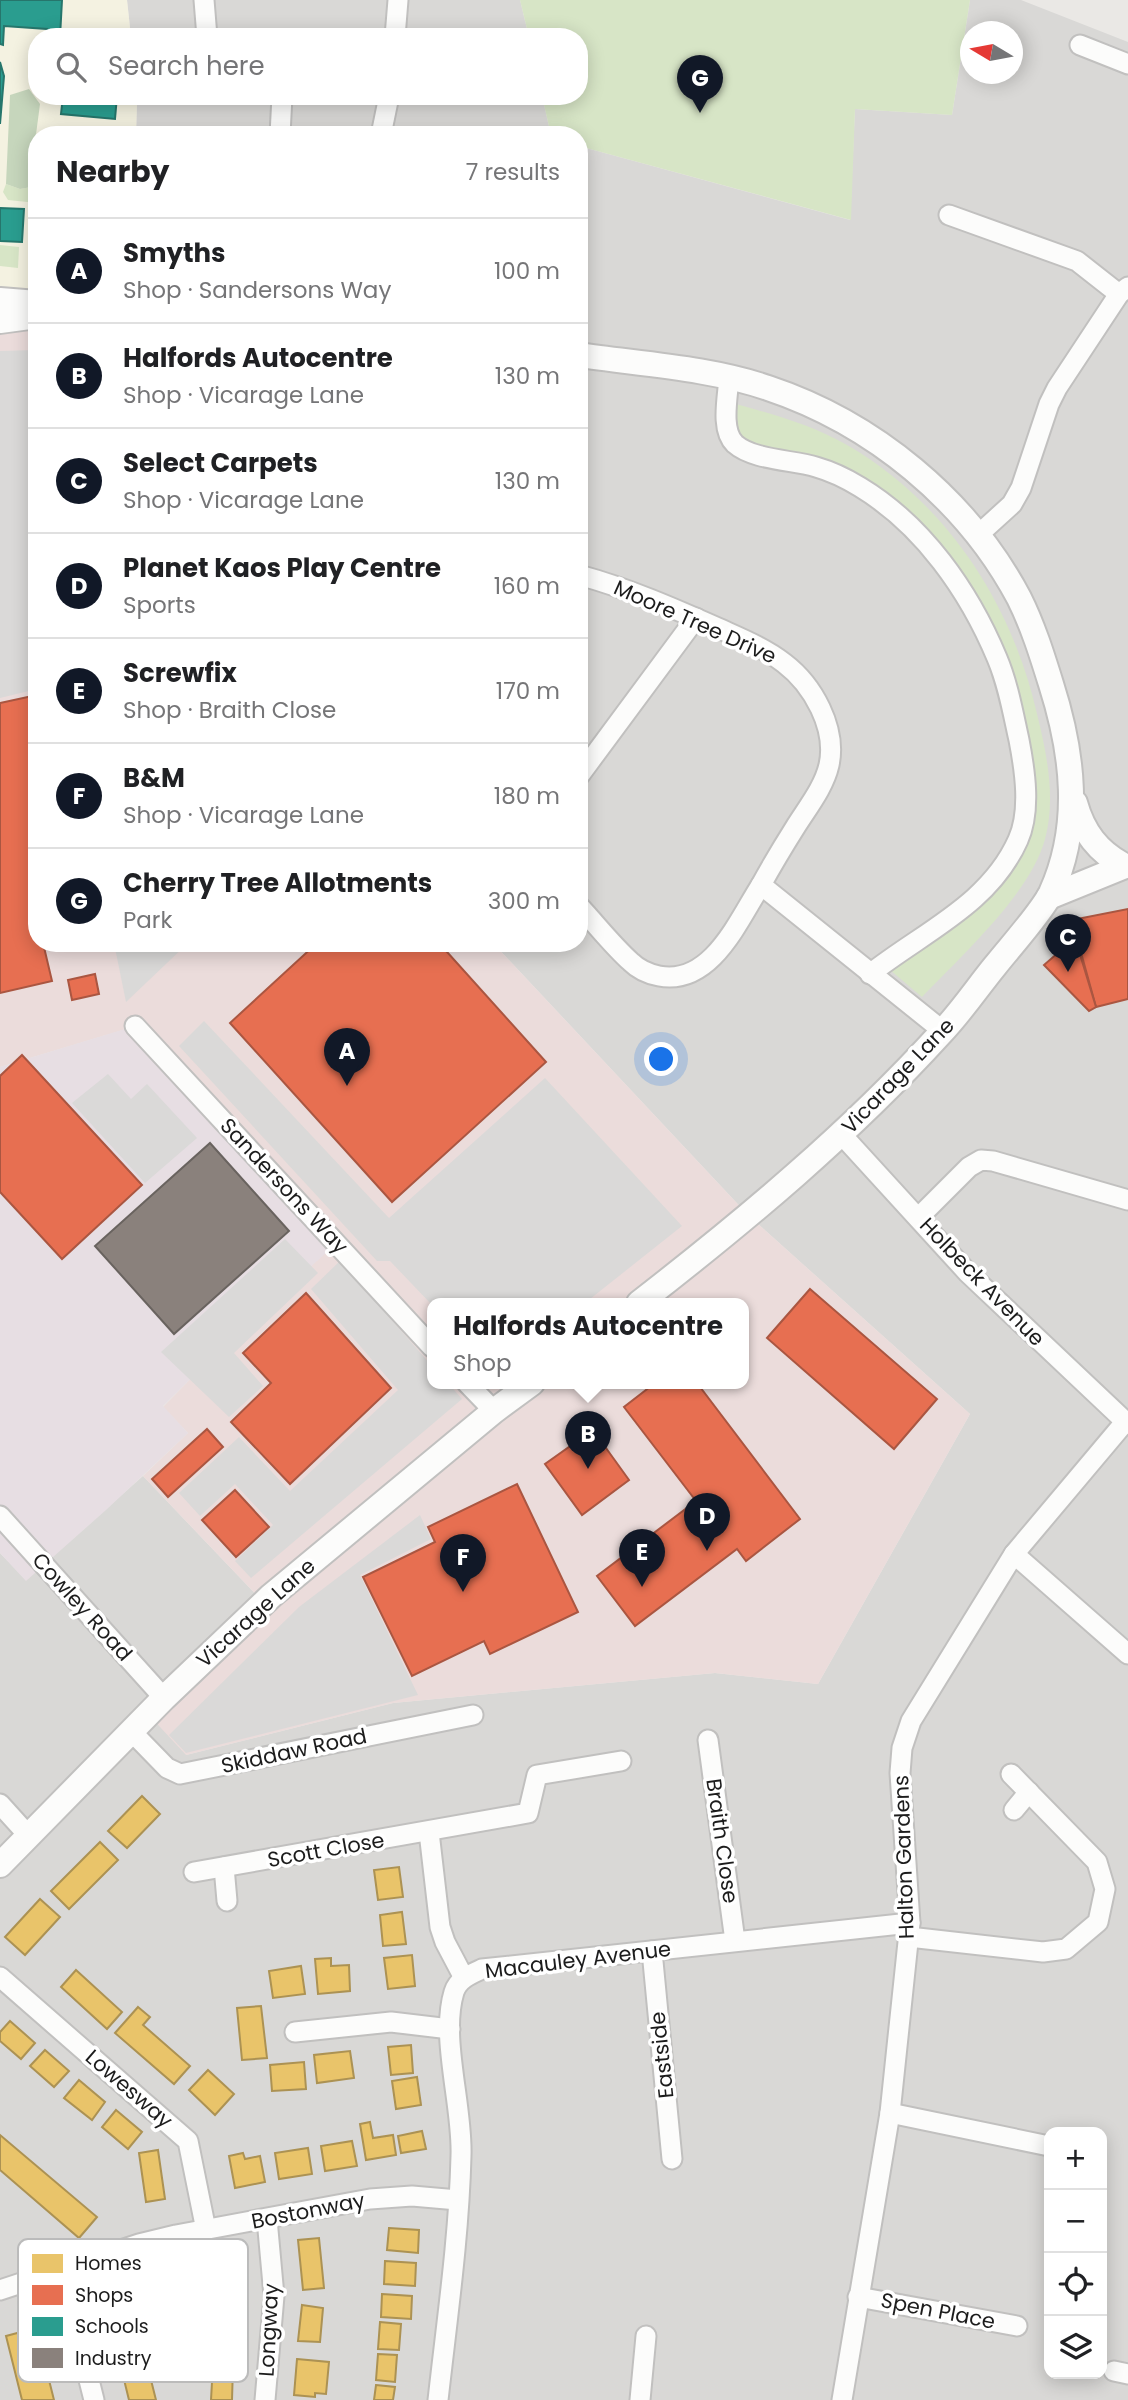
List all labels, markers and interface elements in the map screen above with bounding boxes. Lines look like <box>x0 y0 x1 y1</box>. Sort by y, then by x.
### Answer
north arrow <box>960 21 1023 84</box>
search box <box>28 28 588 105</box>
icon: search <box>52 48 90 86</box>
text: Search here <box>108 48 265 84</box>
pin: G <box>677 55 723 113</box>
text: Nearby <box>56 150 170 193</box>
text: 7 results <box>466 156 560 188</box>
text: Smyths <box>123 235 226 271</box>
text: A <box>71 255 87 287</box>
text: 100 m <box>494 255 560 287</box>
text: Shop · Sandersons Way <box>123 274 391 306</box>
text: Halfords Autocentre <box>123 340 393 376</box>
text: B <box>71 360 87 392</box>
text: 130 m <box>495 360 560 392</box>
text: Shop · Vicarage Lane <box>123 379 364 411</box>
text: Select Carpets <box>123 445 318 481</box>
text: C <box>70 465 88 497</box>
text: 130 m <box>495 465 560 497</box>
text: Shop · Vicarage Lane <box>123 484 364 516</box>
text: Planet Kaos Play Centre <box>123 550 441 586</box>
text: D <box>71 570 87 602</box>
text: 160 m <box>494 570 560 602</box>
street label: Moore Tree Drive <box>609 573 781 670</box>
text: Sports <box>123 589 196 621</box>
text: Screwfix <box>123 655 237 691</box>
text: E <box>73 675 85 707</box>
text: 170 m <box>496 675 560 707</box>
text: Shop · Braith Close <box>123 694 336 726</box>
text: B&M <box>123 760 185 796</box>
text: F <box>73 780 85 812</box>
text: 180 m <box>494 780 560 812</box>
text: Shop · Vicarage Lane <box>123 799 364 831</box>
text: Cherry Tree Allotments <box>123 865 432 901</box>
text: G <box>70 885 88 917</box>
text: 300 m <box>488 885 560 917</box>
text: Park <box>123 904 172 936</box>
pin: C <box>1045 914 1091 972</box>
street label: Vicarage Lane <box>835 1011 960 1140</box>
pin: A <box>324 1028 370 1086</box>
your location <box>644 1042 678 1076</box>
street label: Sandersons Way <box>214 1111 355 1260</box>
street label: Holbeck Avenue <box>913 1211 1051 1352</box>
popup <box>427 1298 749 1389</box>
text: Halfords Autocentre <box>453 1308 723 1344</box>
text: Shop <box>453 1347 512 1379</box>
pin: B <box>565 1411 611 1469</box>
pin: D <box>684 1493 730 1551</box>
pin: E <box>619 1529 665 1587</box>
pin: F <box>440 1534 486 1592</box>
street label: Cowley Road <box>26 1546 139 1667</box>
street label: Vicarage Lane <box>190 1551 321 1674</box>
street label: Skiddaw Road <box>218 1721 369 1780</box>
street label: Halton Gardens <box>886 1775 921 1939</box>
street label: Braith Close <box>699 1777 746 1905</box>
street label: Scott Close <box>265 1825 387 1874</box>
street label: Macauley Avenue <box>483 1934 673 1985</box>
street label: Eastside <box>643 2010 680 2100</box>
street label: Lowesway <box>79 2043 179 2135</box>
map controls <box>1044 2127 1107 2379</box>
button: + <box>1044 2127 1107 2190</box>
street label: Bostonway <box>249 2185 367 2236</box>
button: − <box>1044 2190 1107 2253</box>
legend <box>18 2239 248 2382</box>
text: Homes <box>75 2250 142 2277</box>
button: locate <box>1044 2253 1107 2316</box>
text: Shops <box>75 2282 133 2309</box>
street label: Longway <box>252 2282 285 2377</box>
street label: Spen Place <box>878 2285 998 2336</box>
text: Schools <box>75 2313 149 2340</box>
button: layers <box>1044 2316 1107 2379</box>
text: Industry <box>75 2345 152 2372</box>

